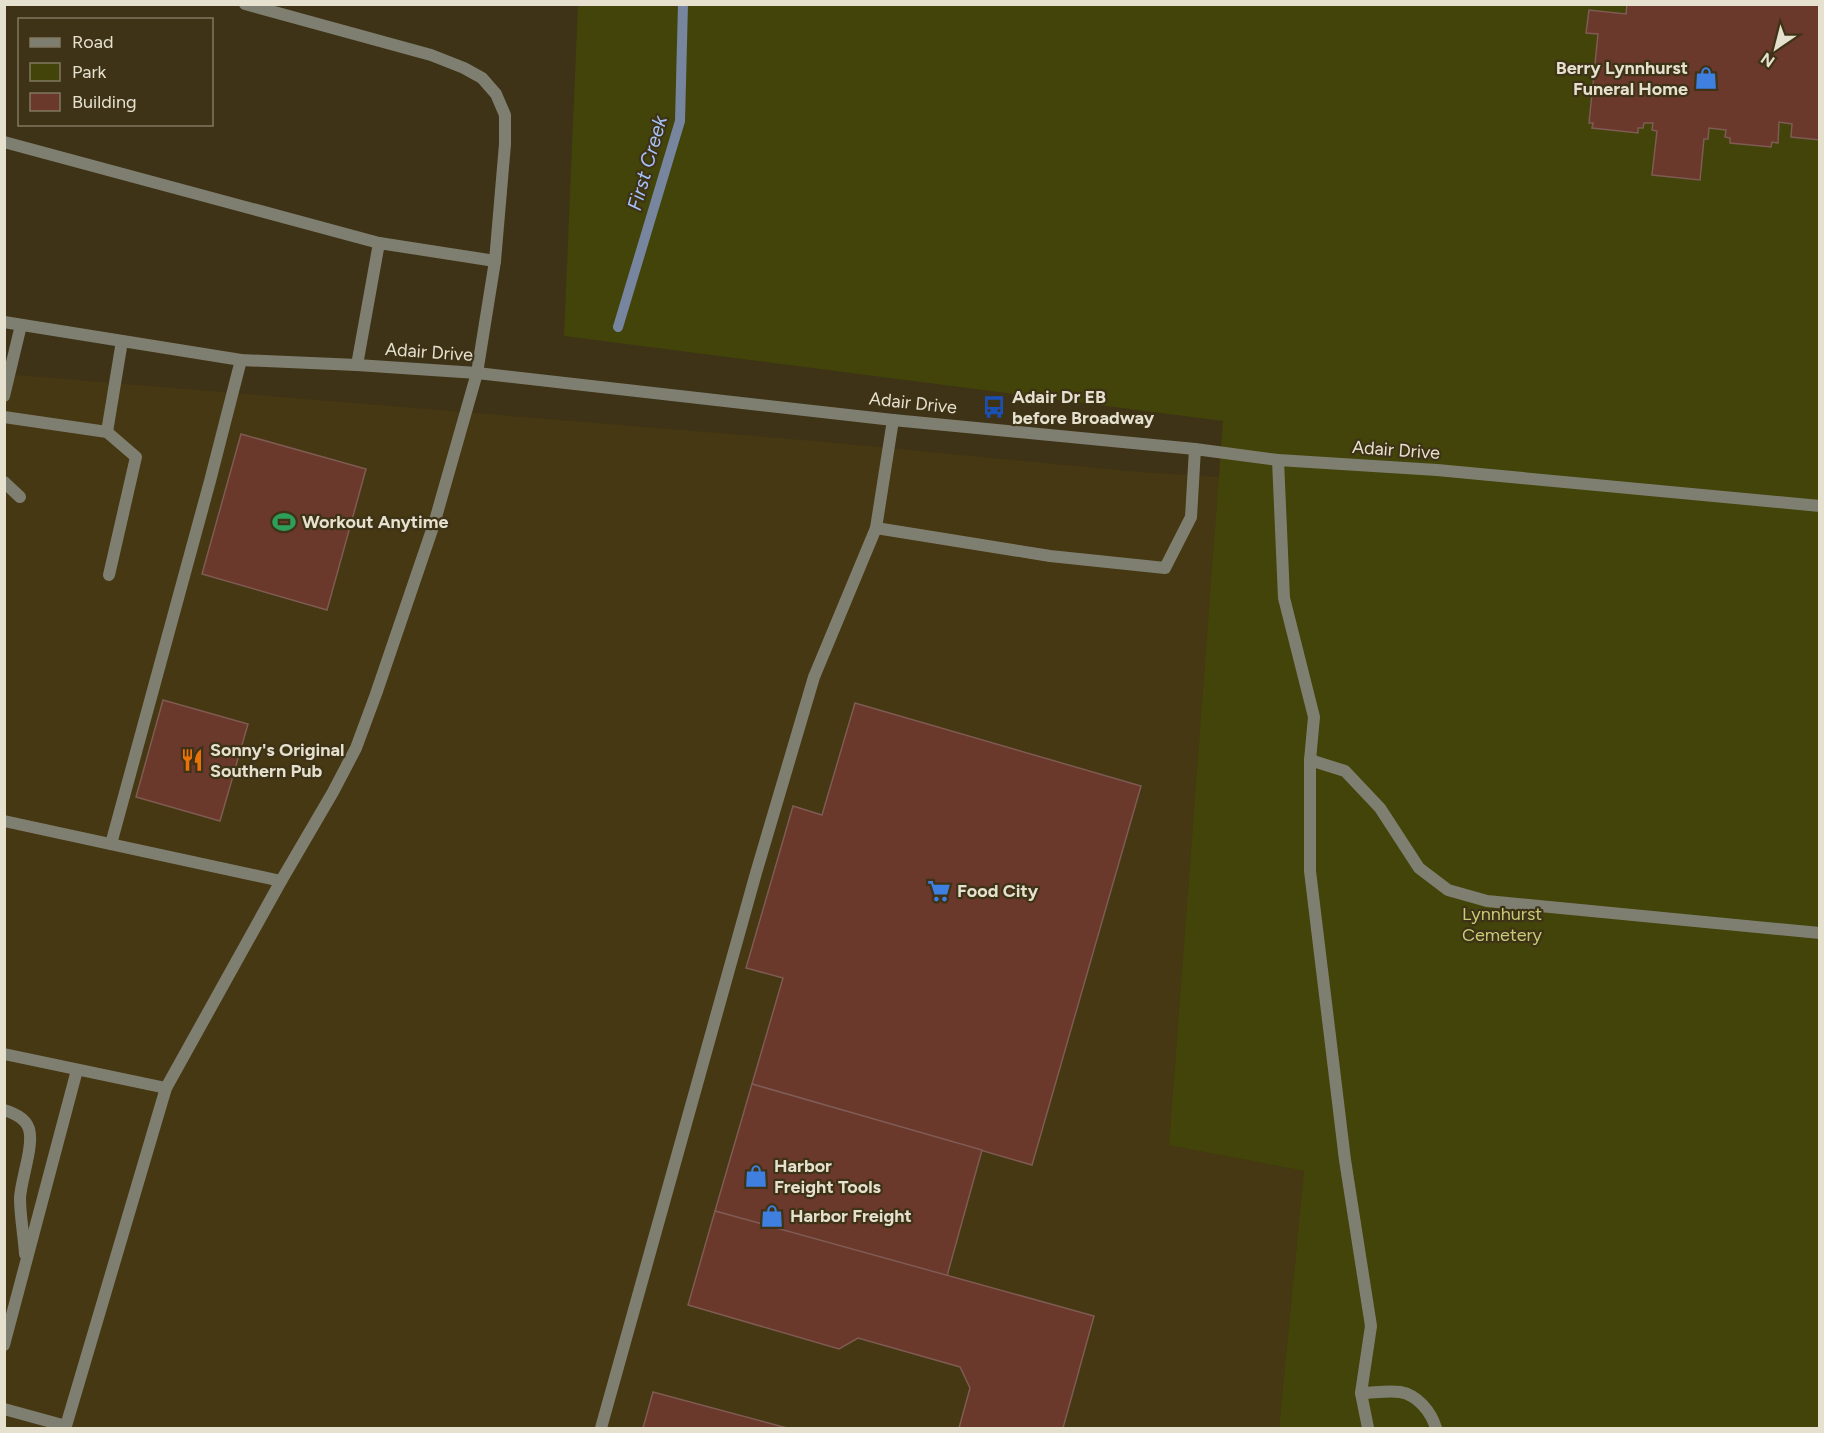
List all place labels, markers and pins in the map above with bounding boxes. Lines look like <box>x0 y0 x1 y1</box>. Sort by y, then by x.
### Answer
place label: Berry Lynnhurst Funeral Home <box>1556 57 1688 100</box>
shop icon: Berry Lynnhurst Funeral Home <box>1693 65 1719 91</box>
place label: Adair Dr EB before Broadway <box>1012 386 1155 429</box>
bus stop icon: Adair Dr EB before Broadway <box>981 394 1007 420</box>
sports icon: Workout Anytime <box>271 509 297 535</box>
place label: Workout Anytime <box>302 511 449 533</box>
place label: Sonny's Original Southern Pub <box>210 739 345 782</box>
restaurant icon: Sonny's Original Southern Pub <box>179 747 205 773</box>
supermarket icon: Food City <box>926 878 952 904</box>
place label: Food City <box>957 880 1039 902</box>
place label: Harbor Freight Tools <box>774 1155 882 1198</box>
shop icon: Harbor Freight Tools <box>743 1163 769 1189</box>
shop icon: Harbor Freight <box>759 1203 785 1229</box>
place label: Harbor Freight <box>790 1205 912 1227</box>

